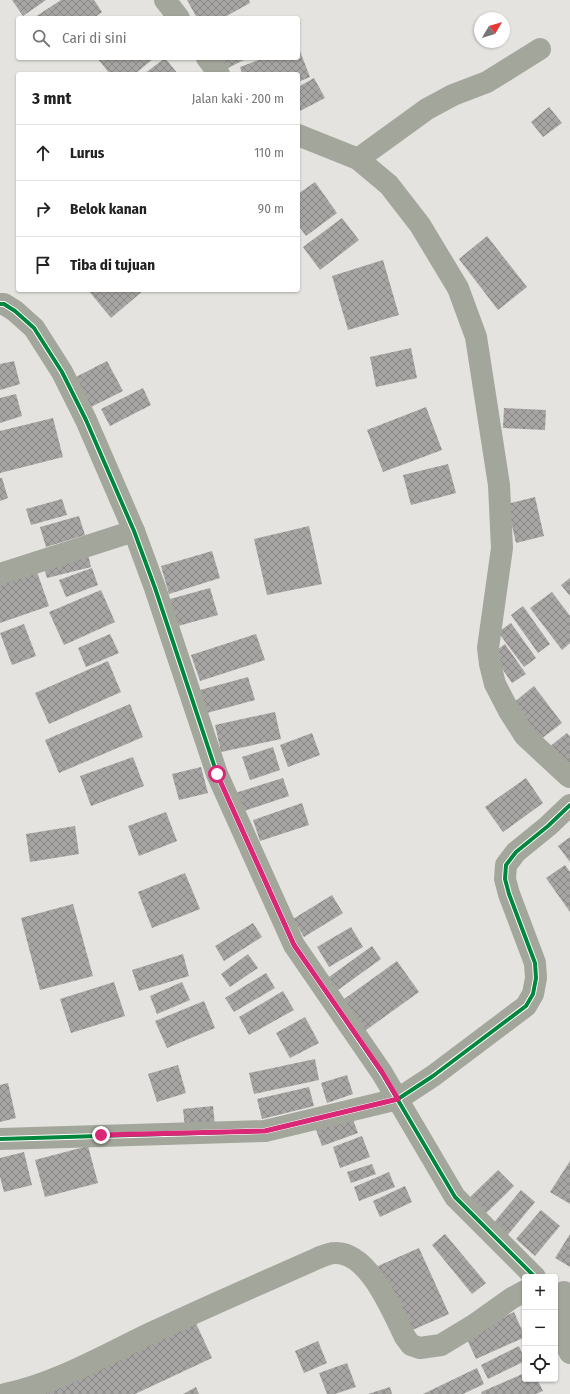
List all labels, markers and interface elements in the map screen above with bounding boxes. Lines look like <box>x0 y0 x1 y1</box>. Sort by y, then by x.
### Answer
north arrow <box>474 12 510 48</box>
search box <box>16 16 300 60</box>
icon: search <box>30 27 52 49</box>
text: Cari di sini <box>62 29 127 47</box>
text: 3 mnt <box>32 88 71 109</box>
text: Jalan kaki · 200 m <box>192 91 284 106</box>
icon: ahead <box>32 142 54 164</box>
text: Lurus <box>70 144 104 162</box>
text: 110 m <box>254 145 284 160</box>
icon: right <box>32 198 54 220</box>
text: Belok kanan <box>70 200 147 218</box>
text: 90 m <box>258 201 284 216</box>
icon: arrive <box>32 254 54 276</box>
text: Tiba di tujuan <box>70 256 155 274</box>
route start <box>208 765 226 783</box>
route end <box>92 1126 110 1144</box>
map controls <box>522 1274 558 1382</box>
button: + <box>522 1274 558 1310</box>
button: − <box>522 1310 558 1346</box>
button: locate <box>522 1346 558 1382</box>

